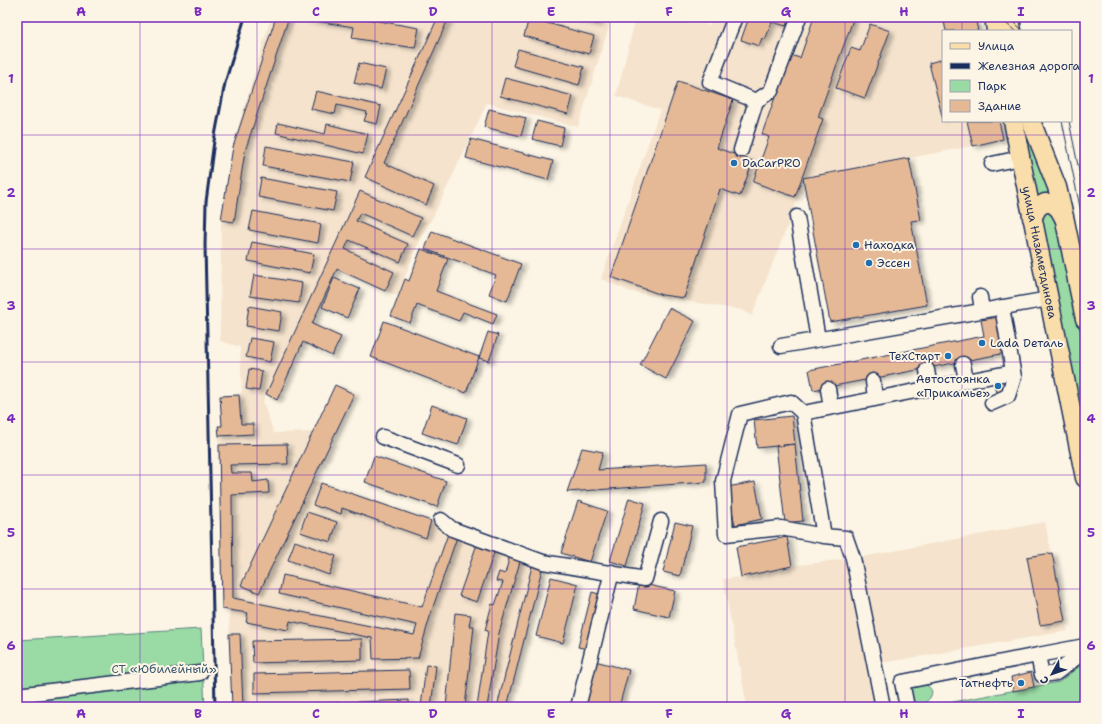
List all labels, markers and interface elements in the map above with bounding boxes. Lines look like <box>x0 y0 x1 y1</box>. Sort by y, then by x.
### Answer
text: A <box>76 3 86 20</box>
text: B <box>194 3 202 20</box>
text: C <box>312 3 320 20</box>
text: D <box>428 3 438 20</box>
text: E <box>547 3 556 20</box>
text: F <box>665 3 673 20</box>
text: G <box>781 3 792 20</box>
text: H <box>899 3 909 20</box>
text: I <box>1017 3 1025 20</box>
legend <box>942 30 1072 122</box>
text: Улица <box>978 38 1015 54</box>
text: Железная дорога <box>978 58 1081 74</box>
text: 1 <box>8 70 14 87</box>
text: 1 <box>1088 70 1094 87</box>
text: Парк <box>978 78 1007 94</box>
text: Здание <box>978 98 1022 114</box>
place label: DaCarPRO <box>742 155 801 171</box>
marker: DaCarPRO <box>729 158 739 168</box>
text: 2 <box>6 184 16 201</box>
text: 2 <box>1086 184 1096 201</box>
street label: улица Низаметдинова <box>1018 185 1061 321</box>
place label: Находка <box>864 237 915 253</box>
marker: Находка <box>851 240 861 250</box>
place label: Эссен <box>877 255 910 271</box>
marker: Эссен <box>864 258 874 268</box>
text: 3 <box>6 297 16 314</box>
text: 3 <box>1086 297 1096 314</box>
place label: Lada Dеталь <box>990 335 1063 351</box>
marker: Lada Dеталь <box>977 338 987 348</box>
place label: ТехСтарт <box>889 348 941 364</box>
marker: ТехСтарт <box>943 351 953 361</box>
place label: Автостоянка «Прикамье» <box>916 371 991 401</box>
marker: Автостоянка «Прикамье» <box>993 381 1003 391</box>
text: 4 <box>6 410 16 427</box>
text: 4 <box>1086 410 1096 427</box>
text: 5 <box>7 524 15 541</box>
text: 5 <box>1087 524 1095 541</box>
text: 6 <box>6 637 16 654</box>
text: 6 <box>1086 637 1096 654</box>
north arrow <box>1032 654 1072 694</box>
park label: СТ «Юбилейный» <box>111 661 217 677</box>
text: С <box>1037 673 1053 688</box>
place label: Татнефть <box>959 675 1013 691</box>
marker: Татнефть <box>1016 678 1026 688</box>
text: A <box>76 705 86 722</box>
text: B <box>194 705 202 722</box>
text: C <box>312 705 320 722</box>
text: D <box>428 705 438 722</box>
text: E <box>547 705 556 722</box>
text: F <box>665 705 673 722</box>
text: G <box>781 705 792 722</box>
text: H <box>899 705 909 722</box>
text: I <box>1017 705 1025 722</box>

